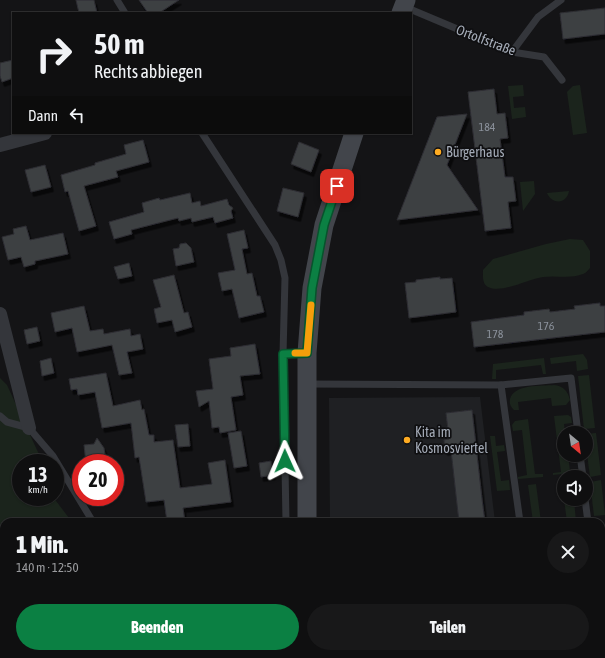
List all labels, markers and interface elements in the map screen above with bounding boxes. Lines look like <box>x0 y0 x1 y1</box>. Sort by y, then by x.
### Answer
street label: Ortolfstraße <box>454 21 518 59</box>
icon: right <box>28 28 80 80</box>
text: 50 m <box>94 28 144 60</box>
text: Rechts abbiegen <box>94 61 203 82</box>
icon: left <box>66 104 88 126</box>
text: Dann <box>28 107 58 124</box>
house number: 184 <box>479 120 496 134</box>
place label: Bürgerhaus <box>446 144 504 160</box>
marker: Bürgerhaus <box>433 147 443 157</box>
pin <box>320 169 354 203</box>
icon: arrive <box>326 175 348 197</box>
house number: 176 <box>538 319 555 333</box>
house number: 178 <box>487 327 504 341</box>
place label: Kita im Kosmosviertel <box>415 424 488 456</box>
north arrow <box>557 426 593 462</box>
map controls <box>557 426 593 506</box>
marker: Kita im Kosmosviertel <box>402 435 412 445</box>
position arrow <box>264 440 306 482</box>
speed limit sign: 20 <box>72 454 124 506</box>
text: 13 <box>29 463 47 486</box>
button: sound <box>557 470 593 506</box>
text: km/h <box>28 484 48 495</box>
text: 1 Min. <box>16 531 68 558</box>
button: close <box>547 531 589 573</box>
text: 140 m · 12:50 <box>16 560 79 575</box>
button: Beenden <box>16 604 299 650</box>
button: Teilen <box>307 604 589 650</box>

